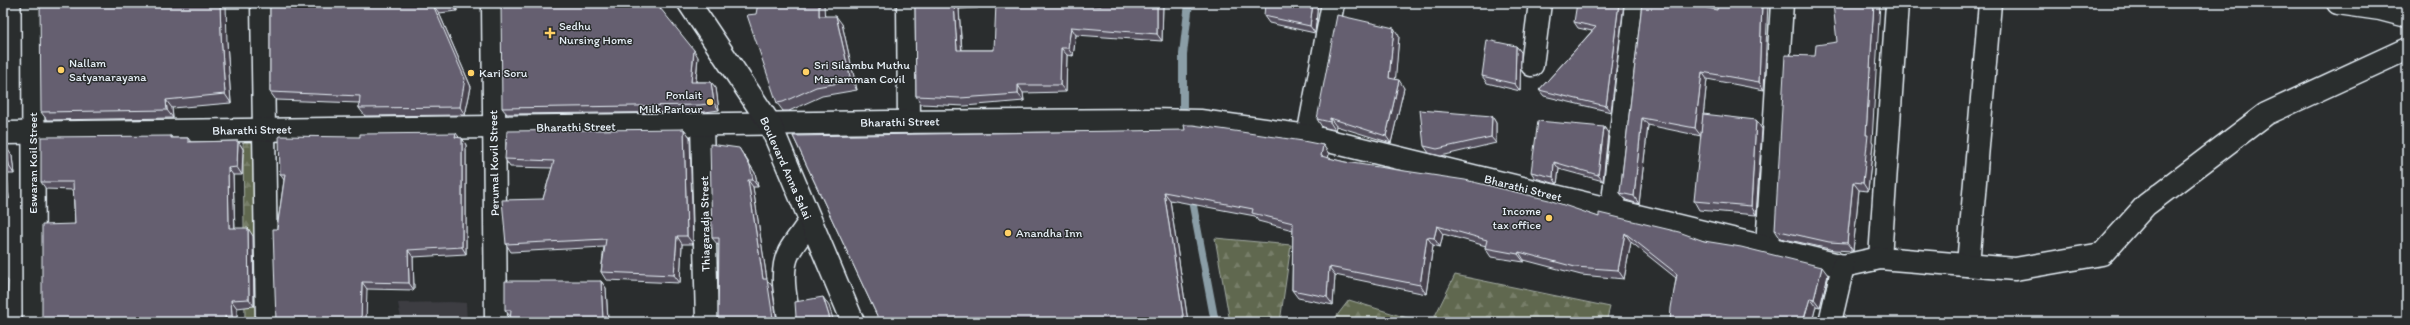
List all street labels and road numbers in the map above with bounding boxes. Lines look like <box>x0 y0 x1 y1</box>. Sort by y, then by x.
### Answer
street label: Perumal Kovil Street <box>486 109 502 216</box>
street label: Eswaran Koil Street <box>26 112 40 214</box>
street label: Bharathi Street <box>860 114 940 130</box>
street label: Boulevard Anna Salai <box>757 115 815 221</box>
street label: Bharathi Street <box>536 119 616 135</box>
street label: Bharathi Street <box>212 122 292 138</box>
street label: Bharathi Street <box>1483 172 1564 205</box>
street label: Thiagaradja Street <box>697 176 713 272</box>

